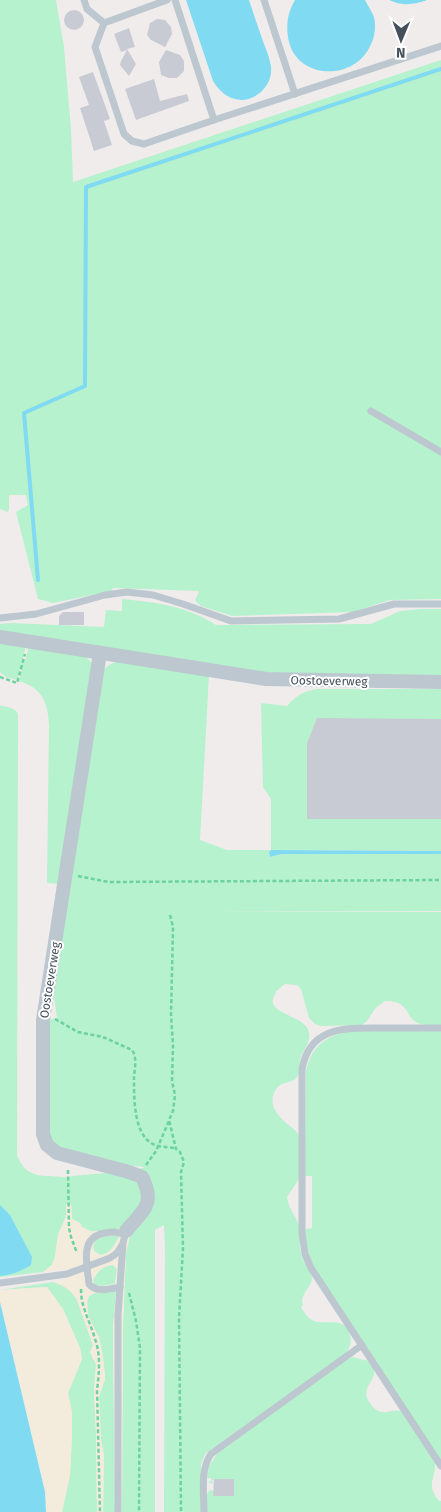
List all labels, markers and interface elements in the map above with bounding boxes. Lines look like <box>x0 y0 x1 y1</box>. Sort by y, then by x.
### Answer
north arrow <box>376 15 426 65</box>
text: N <box>396 44 406 61</box>
street label: Oostoeverweg <box>290 673 368 689</box>
street label: Oostoeverweg <box>37 940 63 1019</box>

